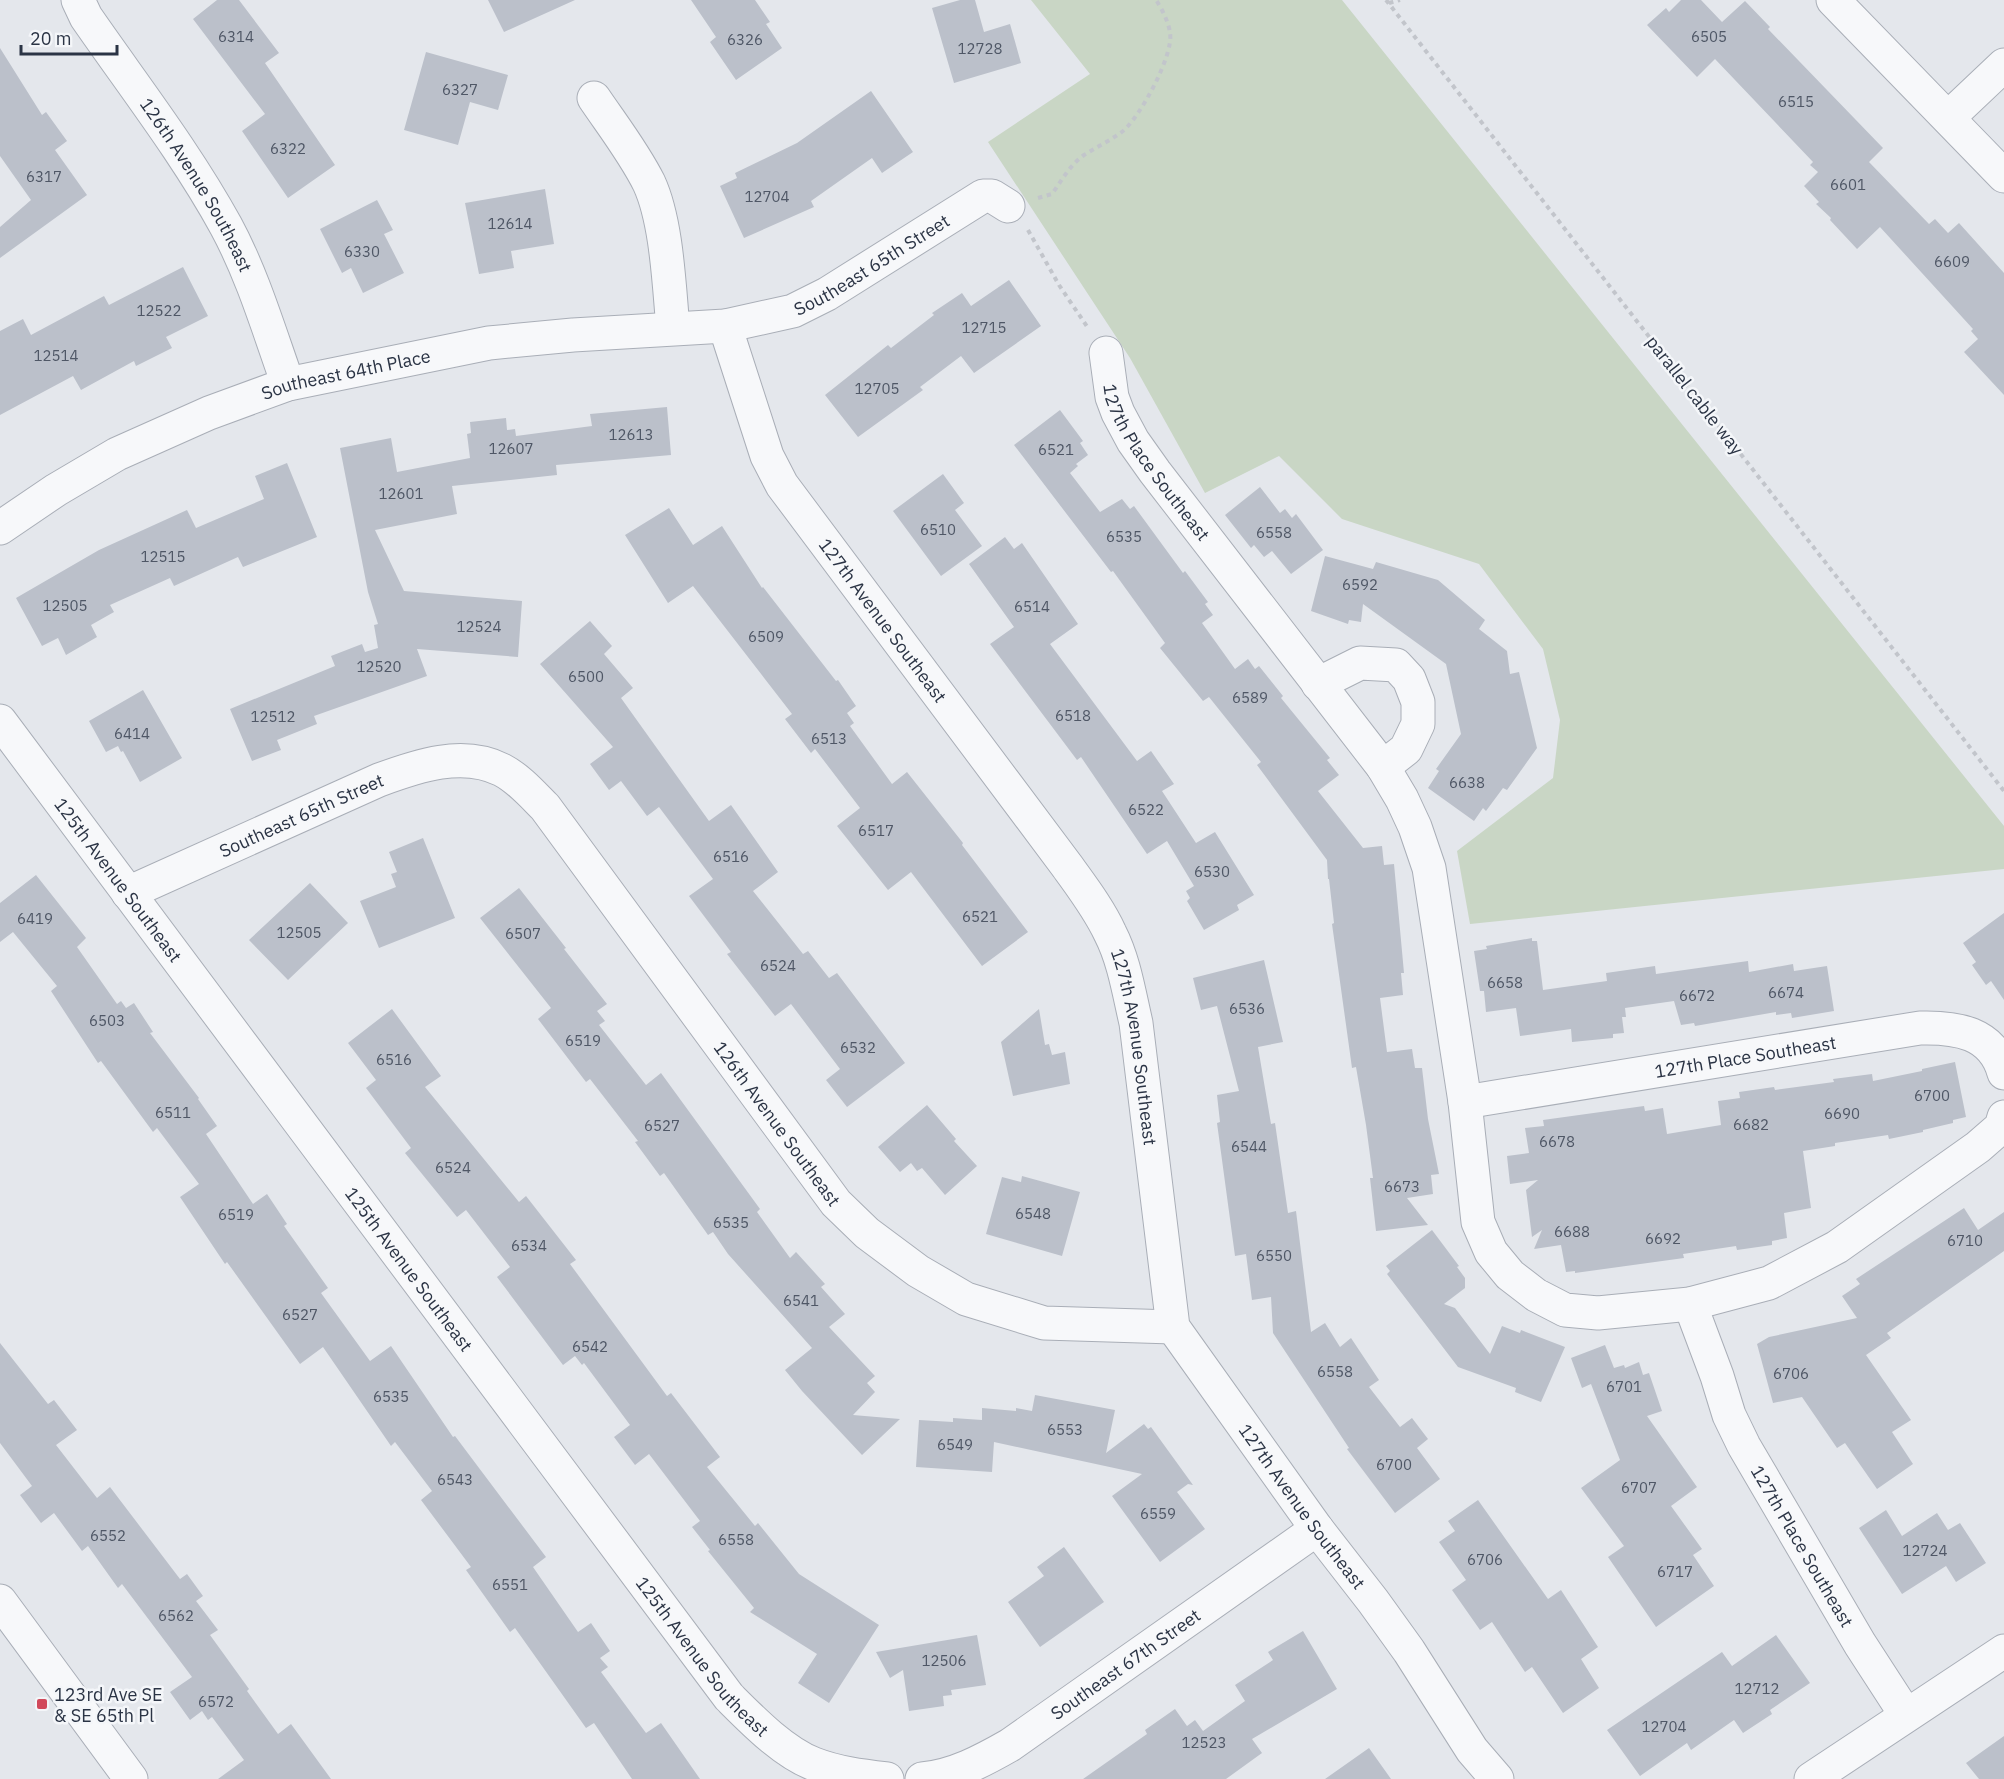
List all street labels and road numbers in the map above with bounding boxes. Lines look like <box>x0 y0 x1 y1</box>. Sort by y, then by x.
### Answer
street label: 126th Avenue Southeast <box>135 93 258 275</box>
street label: Southeast 65th Street <box>790 209 954 320</box>
street label: parallel cable way <box>1641 331 1749 459</box>
street label: Southeast 64th Place <box>258 344 433 404</box>
street label: 127th Place Southeast <box>1099 382 1215 545</box>
street label: 127th Avenue Southeast <box>814 533 952 707</box>
street label: Southeast 65th Street <box>215 768 386 862</box>
street label: 125th Avenue Southeast <box>50 793 187 966</box>
street label: 127th Avenue Southeast <box>1106 945 1162 1146</box>
street label: 127th Place Southeast <box>1653 1030 1838 1083</box>
street label: 126th Avenue Southeast <box>709 1036 846 1211</box>
street label: 125th Avenue Southeast <box>340 1182 478 1356</box>
street label: 127th Avenue Southeast <box>1234 1419 1371 1593</box>
street label: 127th Place Southeast <box>1746 1461 1859 1631</box>
street label: 125th Avenue Southeast <box>631 1572 774 1741</box>
street label: Southeast 67th Street <box>1046 1603 1205 1725</box>

